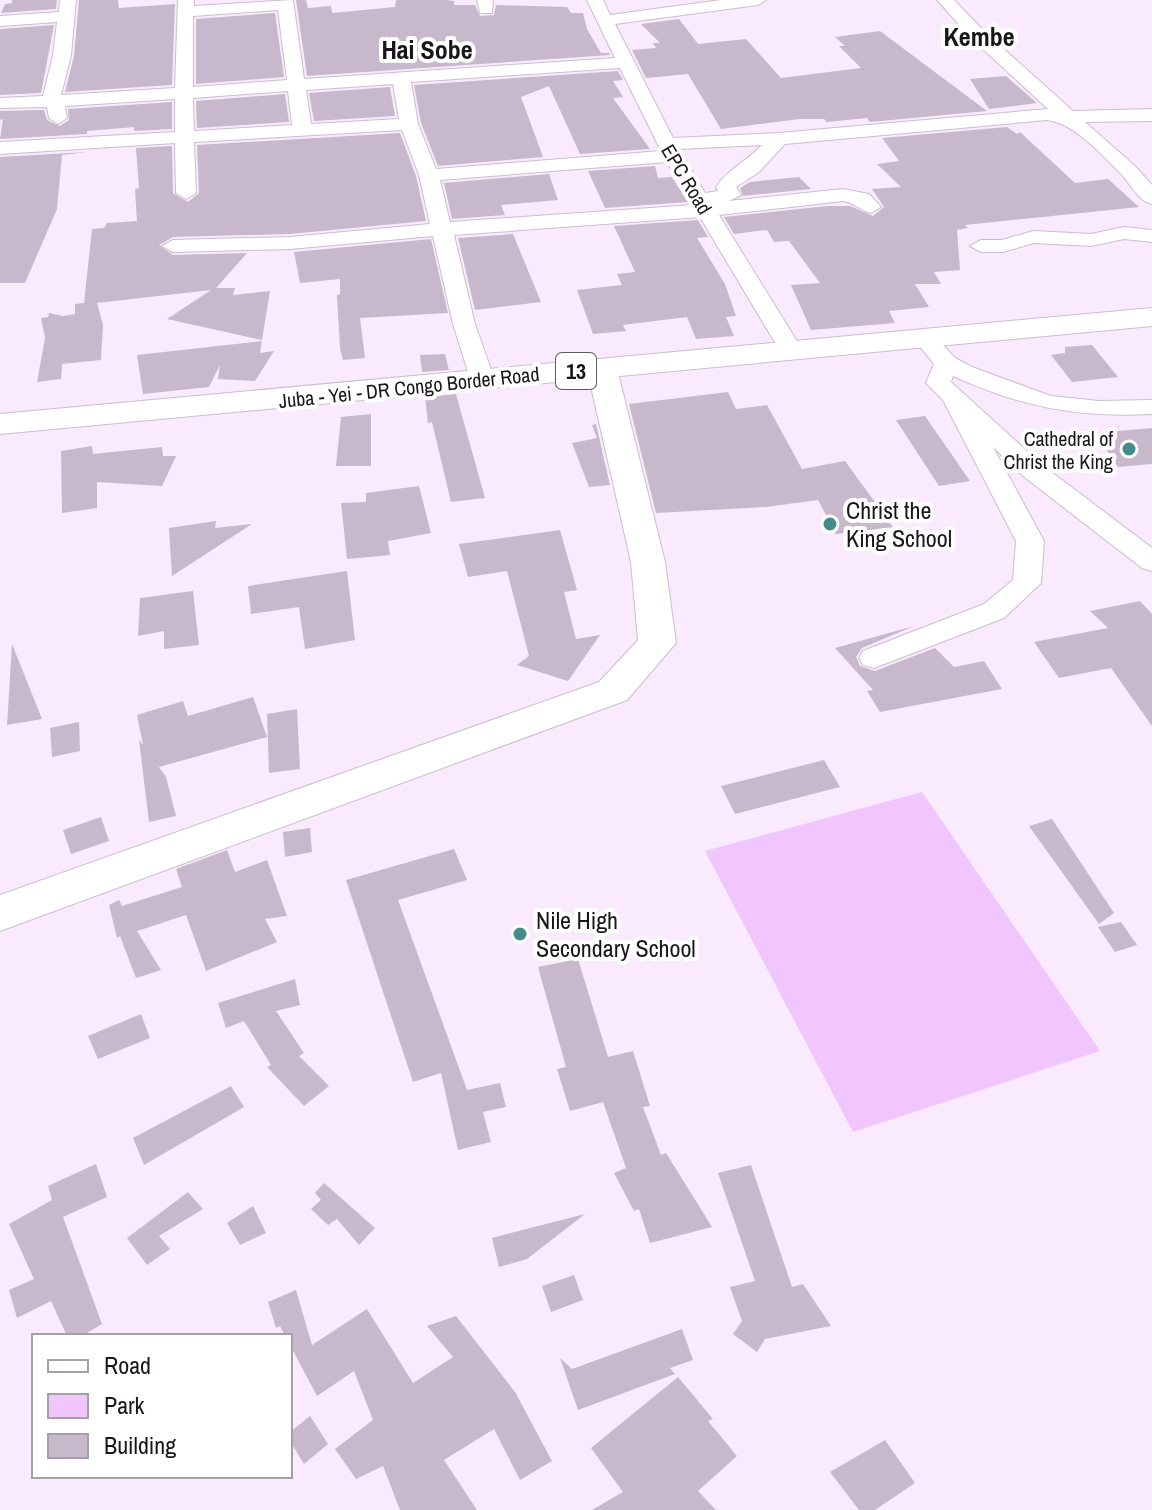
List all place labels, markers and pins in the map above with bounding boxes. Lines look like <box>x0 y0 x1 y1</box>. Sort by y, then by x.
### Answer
place label: Cathedral of Christ the King <box>1004 425 1113 475</box>
marker: Cathedral of Christ the King <box>1120 440 1138 458</box>
place label: Christ the King School <box>846 494 952 554</box>
marker: Christ the King School <box>821 515 839 533</box>
place label: Nile High Secondary School <box>536 904 696 964</box>
marker: Nile High Secondary School <box>511 925 529 943</box>

